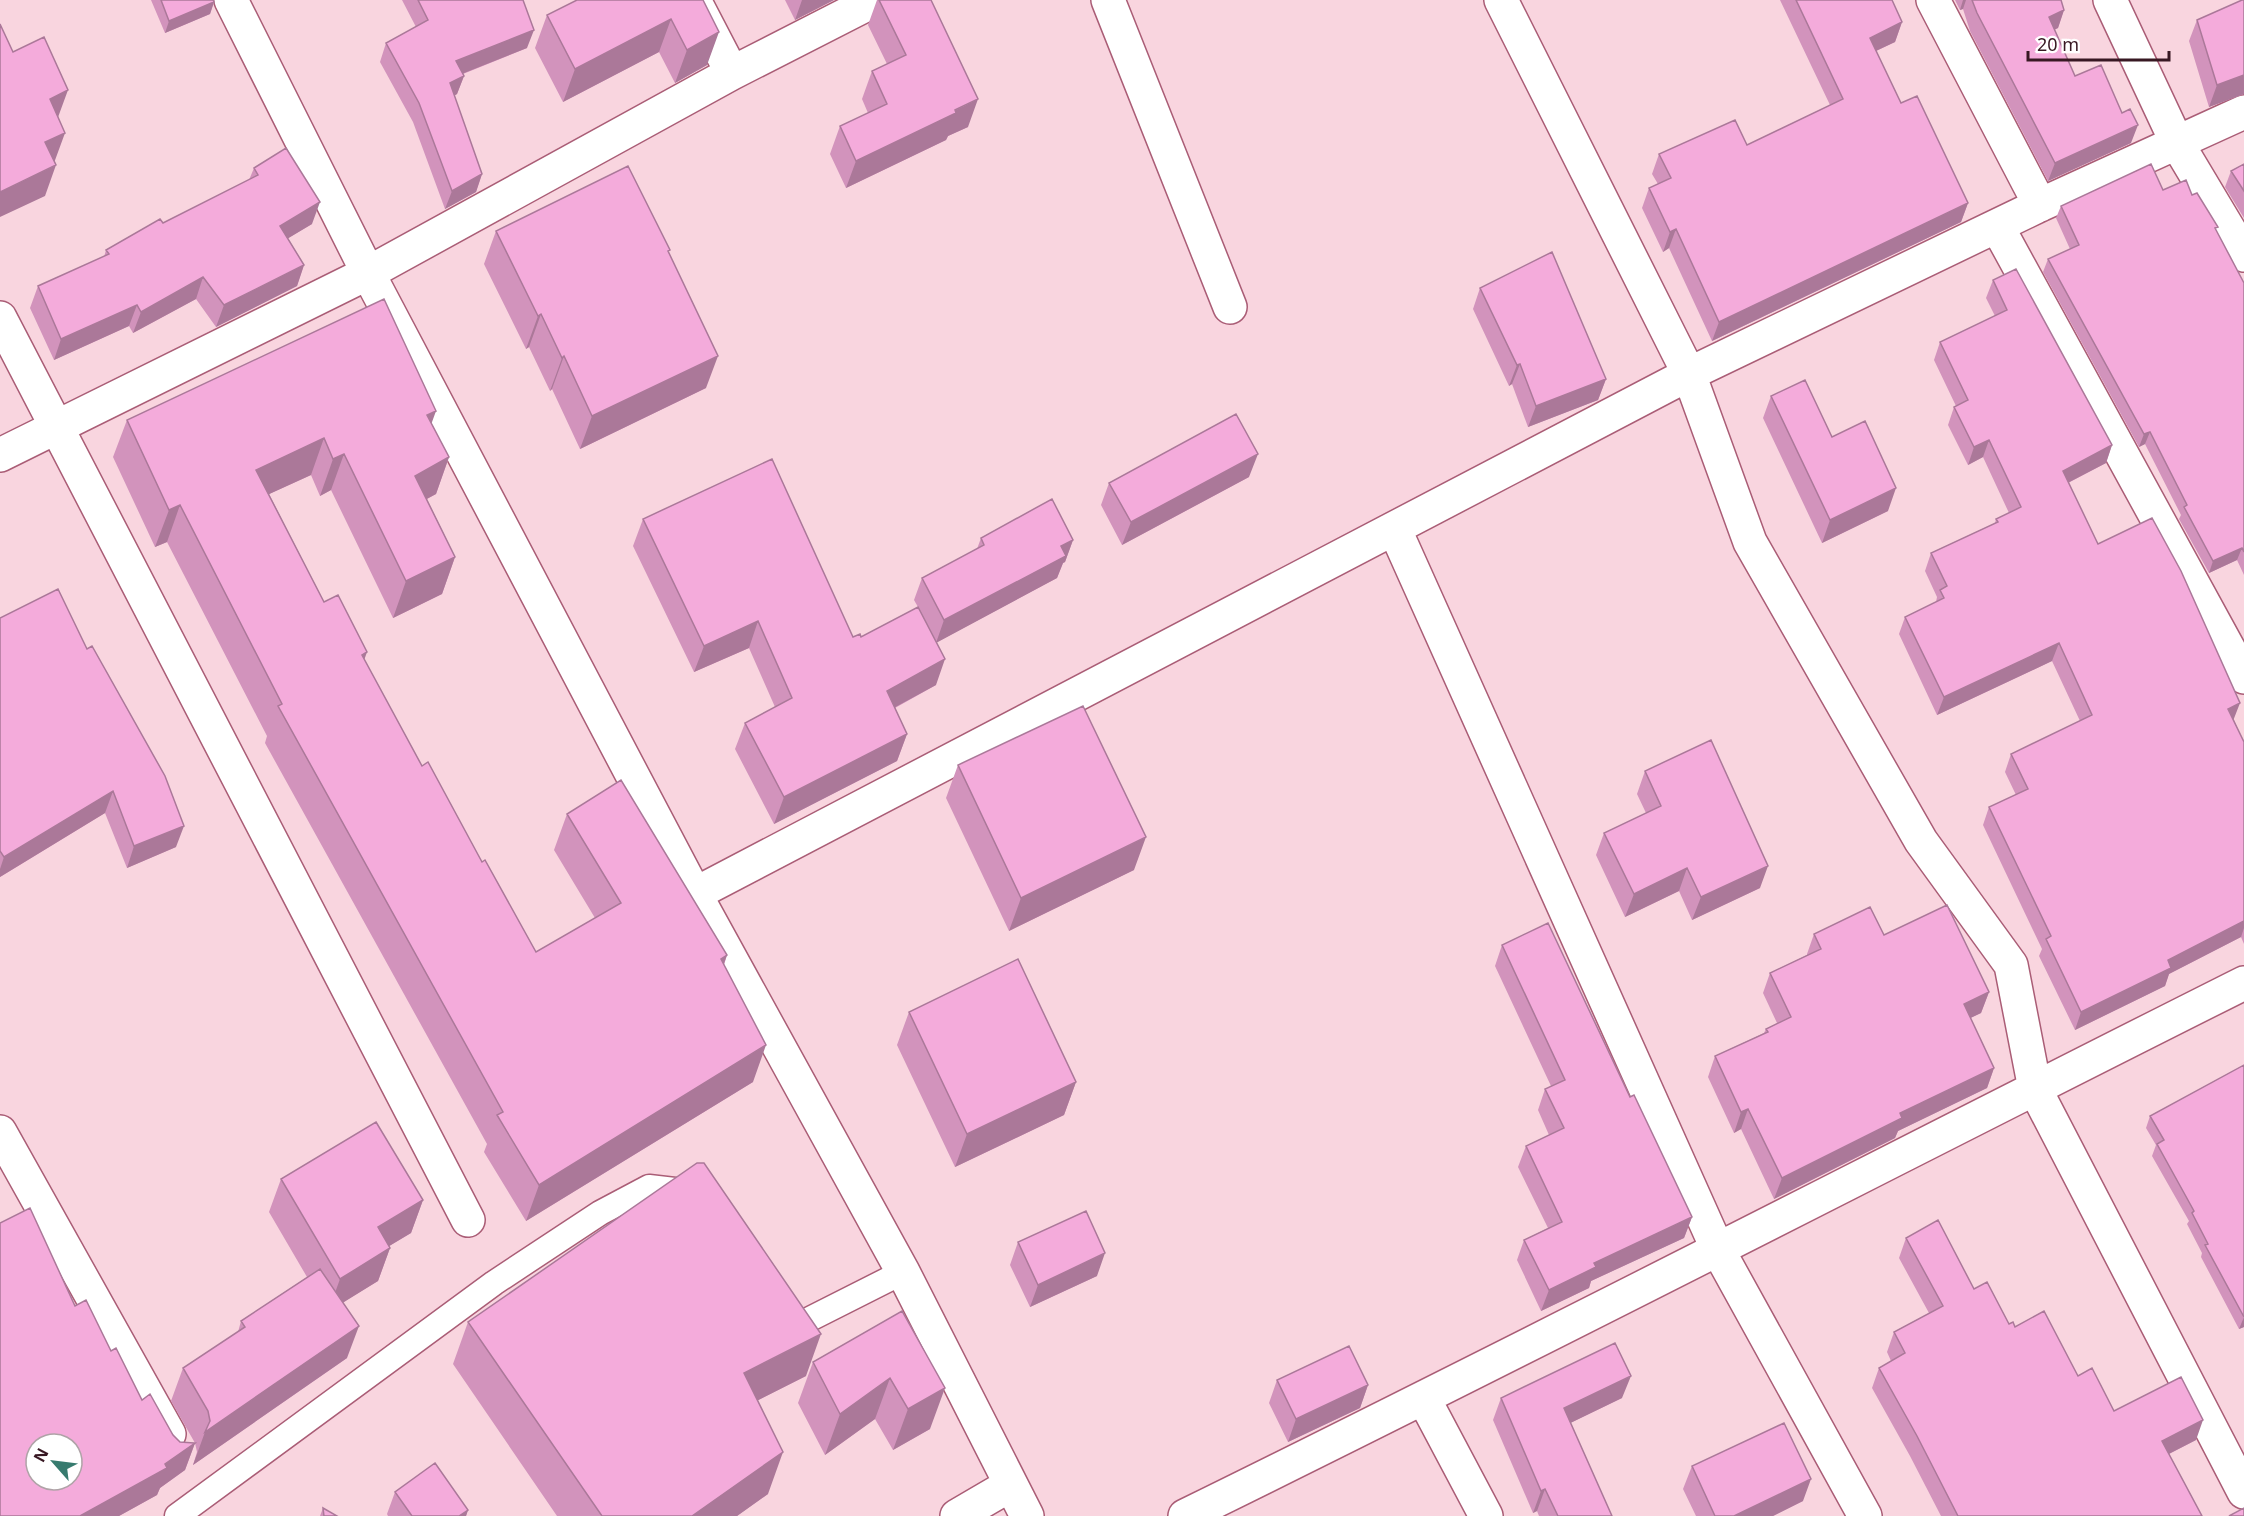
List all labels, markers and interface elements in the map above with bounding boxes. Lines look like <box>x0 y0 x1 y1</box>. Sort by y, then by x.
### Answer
scale bar <box>2028 24 2169 62</box>
text: 20 m <box>2037 32 2079 56</box>
north arrow <box>24 1432 84 1492</box>
text: N <box>28 1444 54 1466</box>

